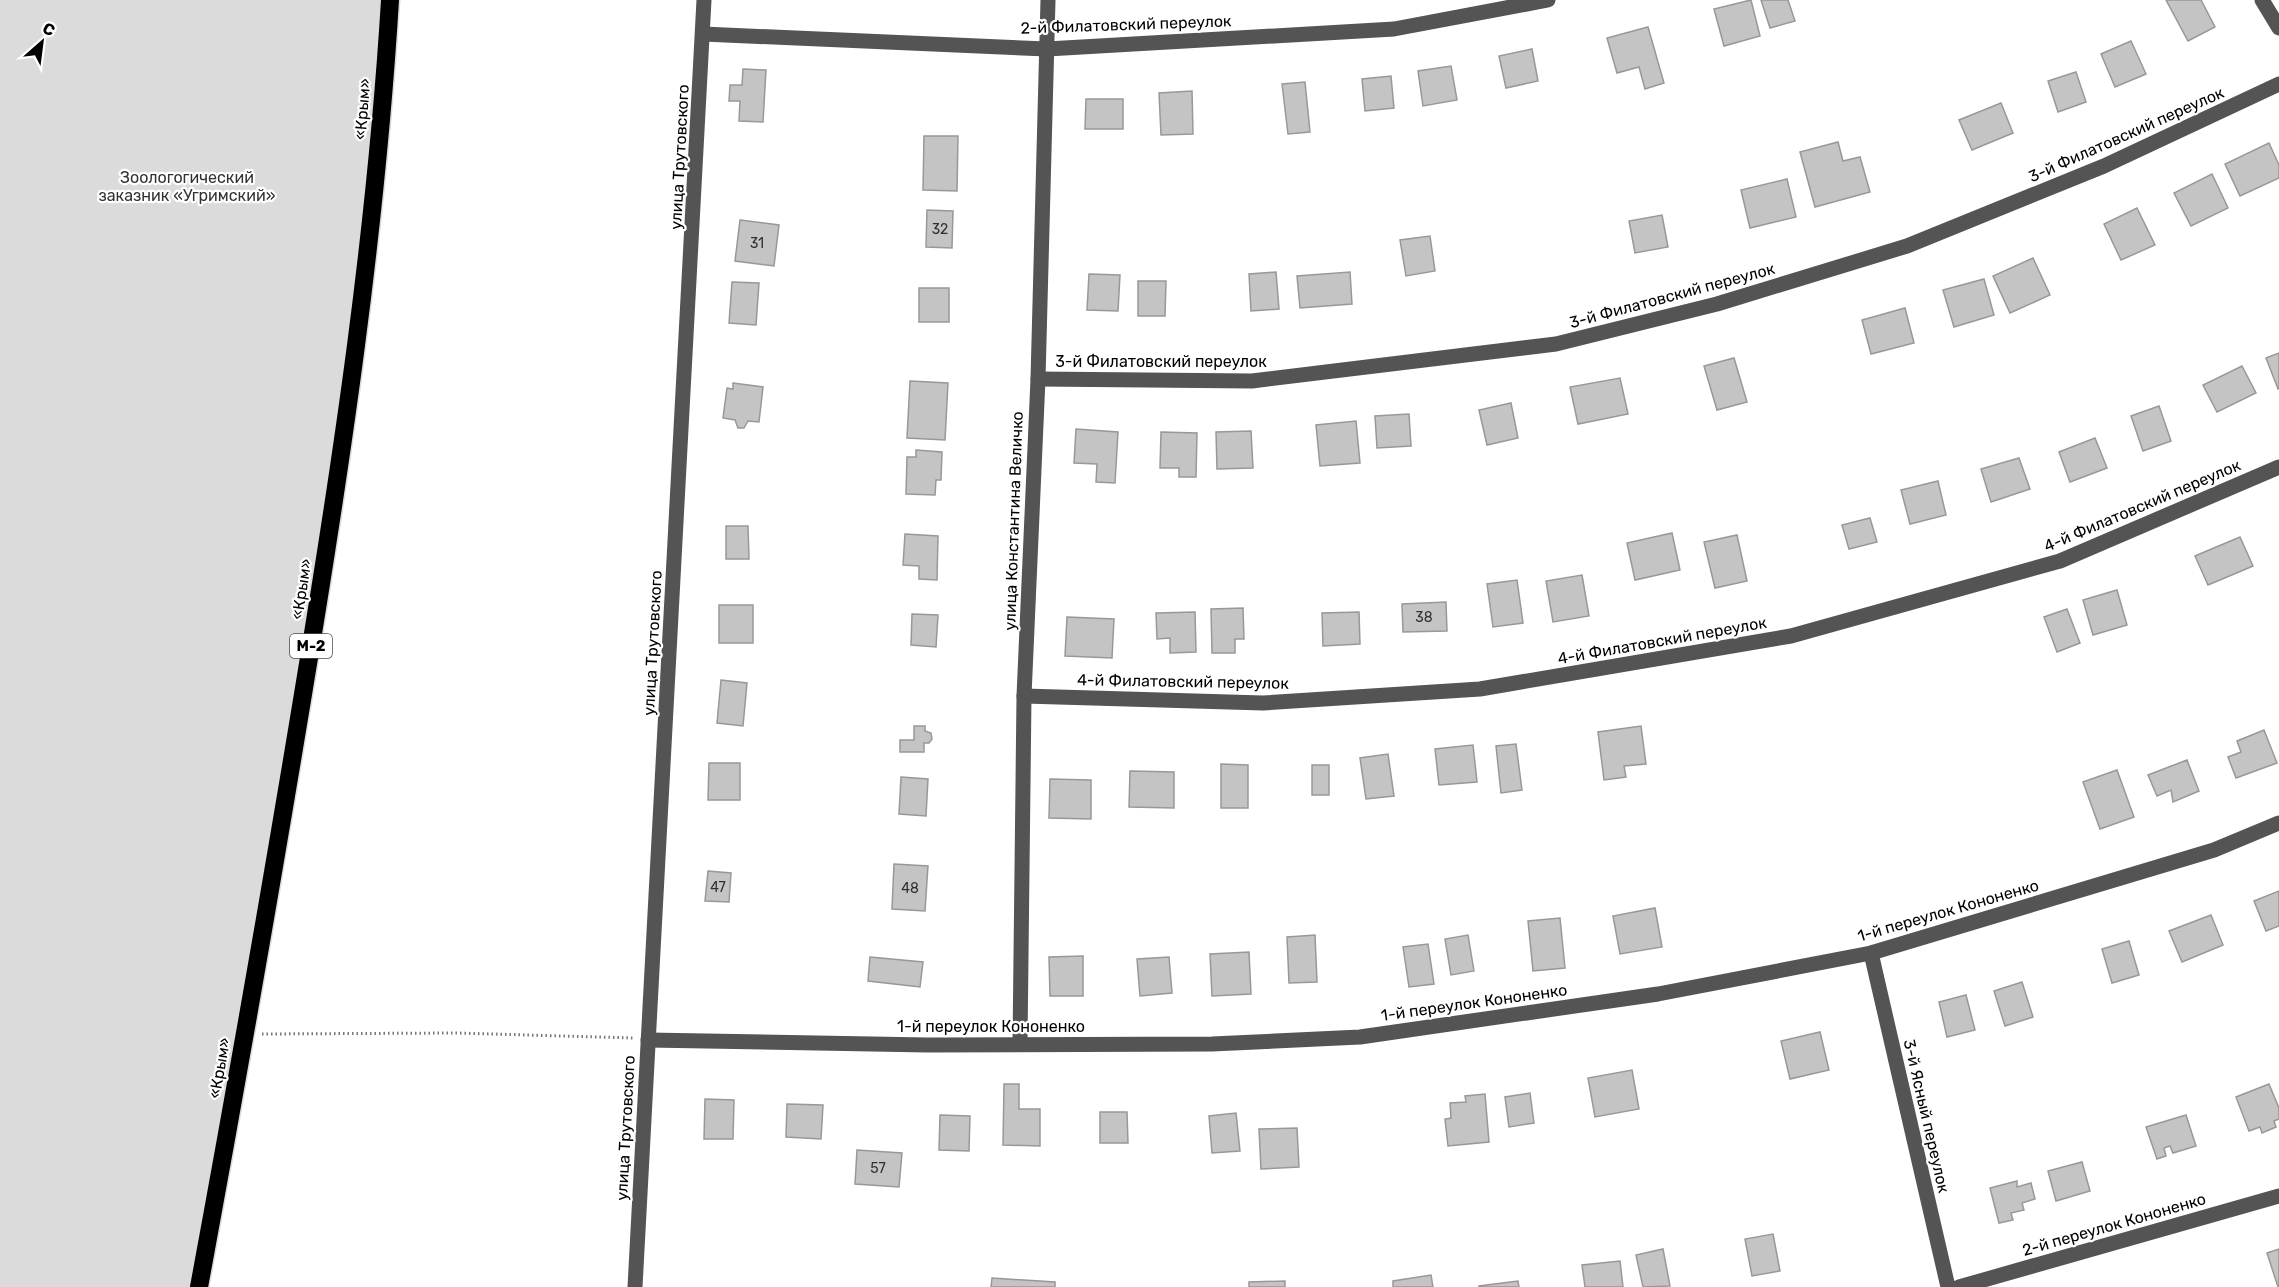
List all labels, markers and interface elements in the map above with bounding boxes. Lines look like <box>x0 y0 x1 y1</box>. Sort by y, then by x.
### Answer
street label: 2-й Филатовский переулок <box>1020 11 1232 38</box>
north arrow <box>12 12 72 72</box>
text: С <box>39 18 58 40</box>
street label: «Крым» <box>350 77 375 140</box>
street label: 3-й Филатовский переулок <box>2026 83 2227 186</box>
street label: улица Трутовского <box>666 84 693 230</box>
park label: Зоологогический заказник «Угримский» <box>99 168 276 205</box>
house number: 32 <box>932 221 948 238</box>
house number: 31 <box>750 235 764 252</box>
street label: 3-й Филатовский переулок <box>1567 259 1777 332</box>
street label: 3-й Филатовский переулок <box>1055 352 1267 371</box>
street label: улица Константина Величко <box>1000 411 1027 631</box>
street label: 4-й Филатовский переулок <box>2041 455 2244 556</box>
street label: «Крым» <box>287 557 316 621</box>
street label: улица Трутовского <box>639 570 666 716</box>
house number: 38 <box>1415 609 1433 626</box>
street label: 4-й Филатовский переулок <box>1556 613 1769 668</box>
road number: М-2 <box>290 634 332 658</box>
street label: 4-й Филатовский переулок <box>1077 670 1290 693</box>
street label: 1-й переулок Кононенко <box>1855 875 2041 945</box>
house number: 47 <box>710 879 726 896</box>
house number: 48 <box>901 880 919 897</box>
street label: 1-й переулок Кононенко <box>1380 980 1568 1025</box>
street label: 1-й переулок Кононенко <box>897 1017 1085 1036</box>
street label: «Крым» <box>205 1036 234 1100</box>
street label: 3-й Ясный переулок <box>1900 1037 1954 1195</box>
street label: улица Трутовского <box>612 1055 639 1201</box>
house number: 57 <box>870 1160 886 1177</box>
street label: 2-й переулок Кононенко <box>2020 1189 2208 1260</box>

